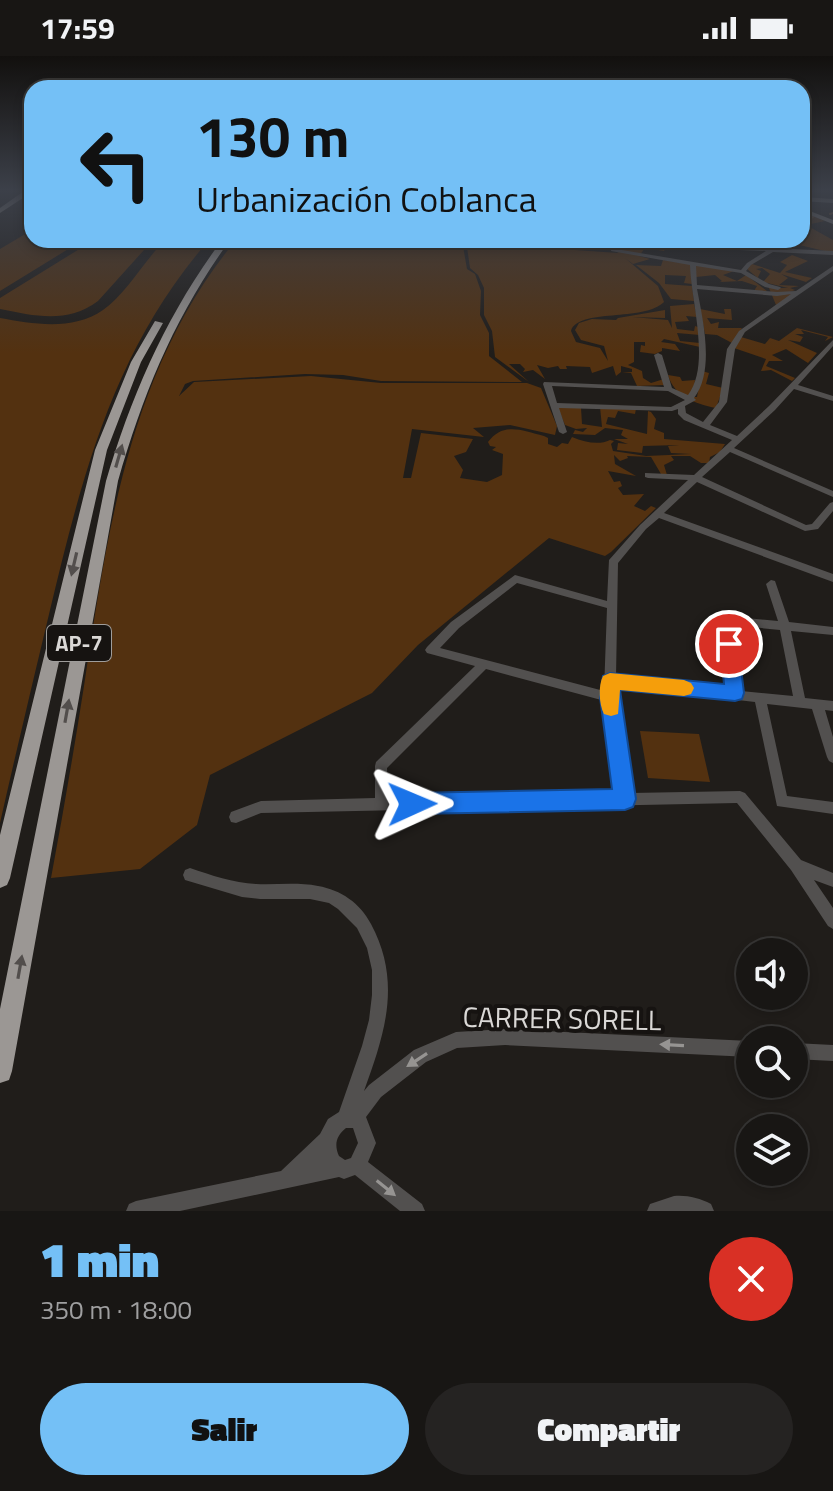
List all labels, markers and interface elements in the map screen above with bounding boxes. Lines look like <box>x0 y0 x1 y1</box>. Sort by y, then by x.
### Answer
text: 17:59 <box>40 5 115 51</box>
text: 130 m <box>196 94 349 179</box>
icon: left <box>64 112 168 216</box>
text: Urbanización Coblanca <box>196 171 537 226</box>
one-way arrow <box>113 444 126 468</box>
one-way arrow <box>68 552 80 577</box>
pin <box>695 610 763 678</box>
icon: arrive <box>707 622 751 666</box>
road number: AP-7 <box>47 625 111 661</box>
one-way arrow <box>61 698 73 723</box>
position arrow <box>370 762 454 846</box>
map controls <box>736 938 808 1186</box>
button: sound <box>736 938 808 1010</box>
one-way arrow <box>15 954 27 979</box>
street label: CARRER SORELL <box>462 995 662 1041</box>
button: search <box>736 1026 808 1098</box>
one-way arrow <box>659 1038 684 1051</box>
one-way arrow <box>407 1052 428 1067</box>
button: layers <box>736 1114 808 1186</box>
one-way arrow <box>376 1179 396 1196</box>
text: 1 min <box>40 1223 159 1296</box>
button: close <box>709 1237 793 1321</box>
text: 350 m · 18:00 <box>40 1290 192 1329</box>
button: Salir <box>40 1383 409 1475</box>
button: Compartir <box>425 1383 793 1475</box>

